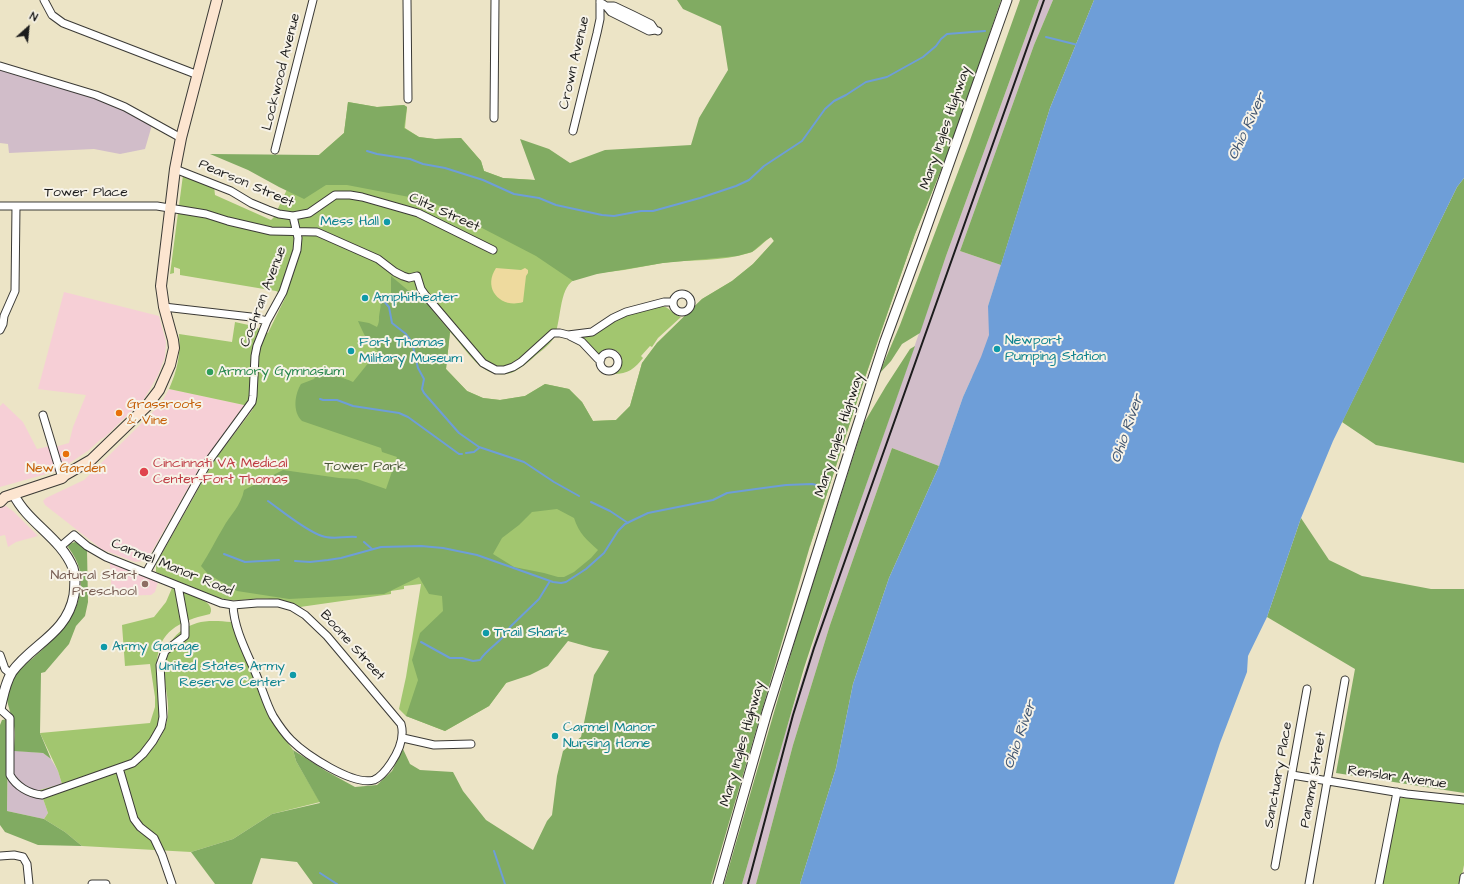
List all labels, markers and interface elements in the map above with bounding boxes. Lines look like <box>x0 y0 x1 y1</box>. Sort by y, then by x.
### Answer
north arrow <box>8 8 48 48</box>
text: N <box>27 9 40 25</box>
street label: Lockwood Avenue <box>259 12 305 132</box>
street label: Crown Avenue <box>556 15 594 111</box>
street label: Mary Ingles Highway <box>917 64 975 192</box>
water label: Ohio River <box>1225 91 1271 163</box>
street label: Pearson Street <box>196 156 296 212</box>
street label: Tower Place <box>44 185 128 201</box>
street label: Clitz Street <box>406 190 482 236</box>
place label: Mess Hall <box>320 214 379 230</box>
marker: Mess Hall <box>382 217 392 227</box>
street label: Cochran Avenue <box>237 244 291 350</box>
place label: Amphitheater <box>373 290 458 306</box>
marker: Amphitheater <box>360 293 370 303</box>
place label: Newport Pumping Station <box>1005 333 1106 366</box>
place label: Fort Thomas Military Museum <box>359 335 462 368</box>
marker: Newport Pumping Station <box>992 344 1002 354</box>
marker: Fort Thomas Military Museum <box>346 346 356 356</box>
place label: Armory Gymnasium <box>218 364 344 380</box>
marker: Armory Gymnasium <box>205 367 215 377</box>
street label: Mary Ingles Highway <box>812 371 868 499</box>
water label: Ohio River <box>1108 392 1148 466</box>
place label: Grassroots & Vine <box>127 397 202 430</box>
marker: Grassroots & Vine <box>114 408 124 418</box>
marker: New Garden <box>61 449 71 459</box>
place label: Cincinnati VA Medical Center-Fort Thomas <box>153 456 288 488</box>
park label: Tower Park <box>324 459 406 475</box>
place label: New Garden <box>26 461 106 477</box>
marker: Cincinnati VA Medical Center-Fort Thomas <box>138 466 150 478</box>
street label: Carmel Manor Road <box>109 536 235 600</box>
place label: Natural Start Preschool <box>51 568 137 600</box>
marker: Natural Start Preschool <box>140 579 150 589</box>
street label: Boone Street <box>316 607 388 685</box>
place label: Trail Shark <box>494 625 567 641</box>
marker: Trail Shark <box>481 628 491 638</box>
place label: Army Garage <box>112 639 199 655</box>
marker: Army Garage <box>99 642 109 652</box>
place label: United States Army Reserve Center <box>159 659 285 692</box>
marker: United States Army Reserve Center <box>288 670 298 680</box>
street label: Mary Ingles Highway <box>717 680 769 808</box>
water label: Ohio River <box>1001 698 1041 772</box>
place label: Carmel Manor Nursing Home <box>563 720 655 752</box>
street label: Sanctuary Place <box>1261 721 1297 829</box>
marker: Carmel Manor Nursing Home <box>550 731 560 741</box>
street label: Panama Street <box>1297 731 1331 829</box>
street label: Renslar Avenue <box>1346 763 1448 793</box>

